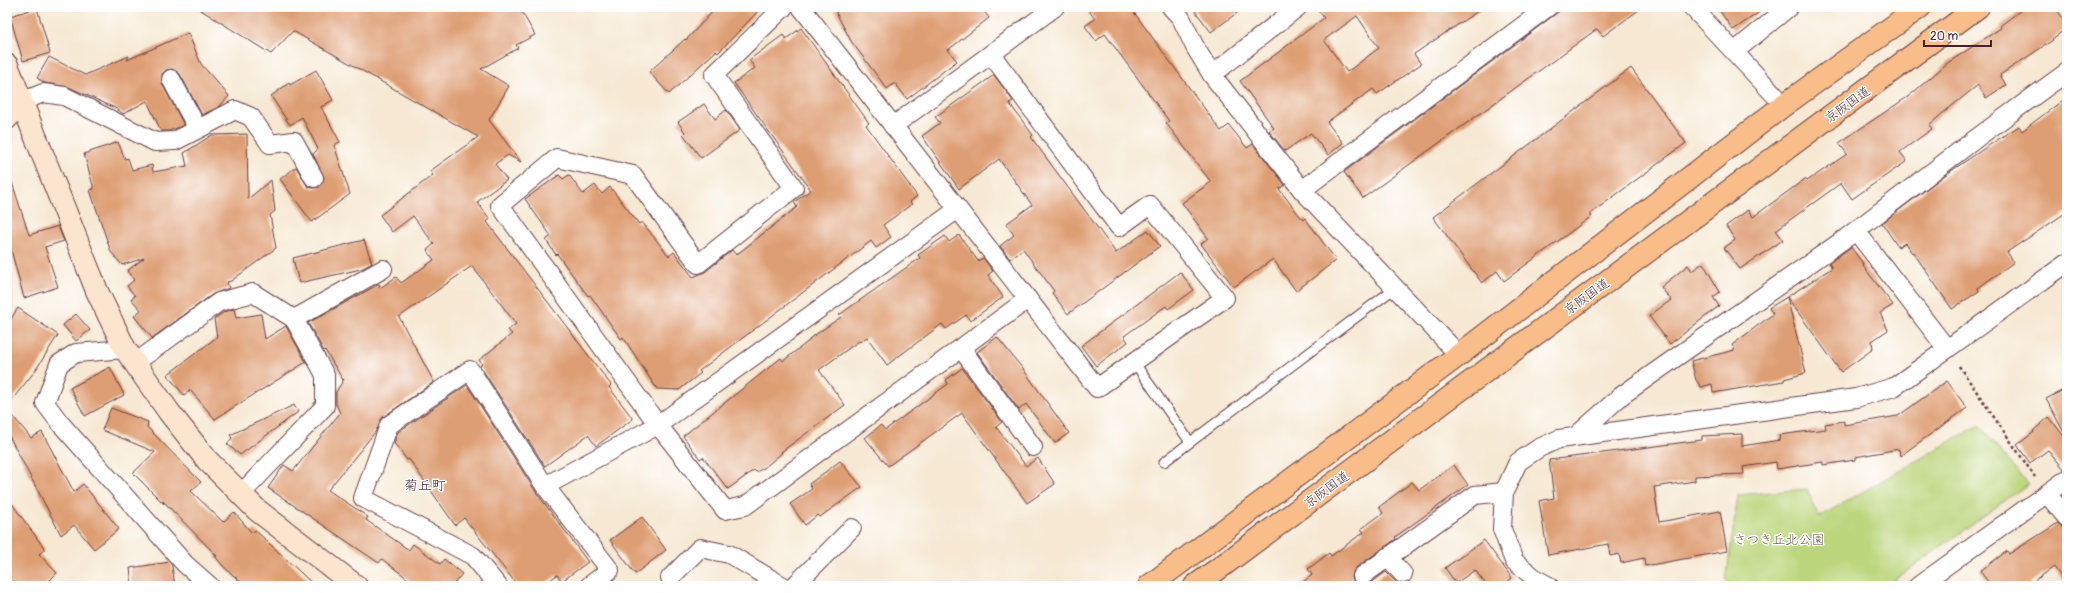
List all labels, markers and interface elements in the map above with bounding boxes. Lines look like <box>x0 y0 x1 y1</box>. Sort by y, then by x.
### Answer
scale bar <box>1924 22 1991 48</box>
text: 20 m <box>1930 29 1959 44</box>
street label: 京阪国道 <box>1822 83 1873 127</box>
street label: 京阪国道 <box>1561 275 1612 319</box>
street label: 京阪国道 <box>1301 468 1352 512</box>
district label: 菊丘町 <box>404 477 446 494</box>
park label: さつき丘北公園 <box>1733 532 1825 548</box>

